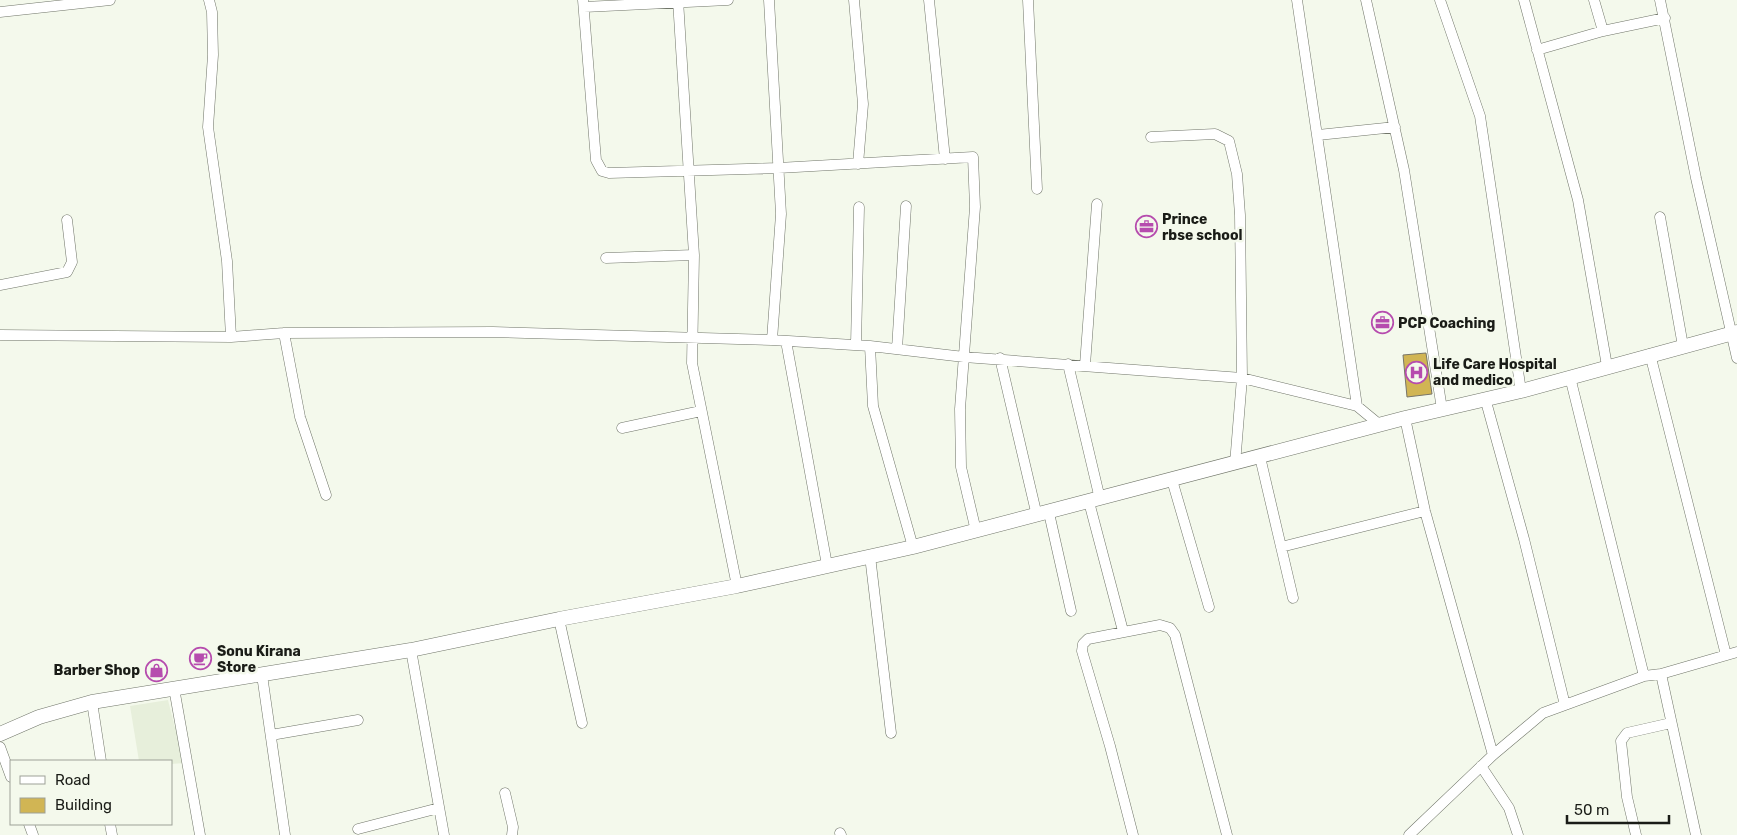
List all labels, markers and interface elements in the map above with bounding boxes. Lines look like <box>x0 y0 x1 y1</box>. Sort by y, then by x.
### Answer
place label: Prince rbse school <box>1162 211 1242 244</box>
office icon: Prince rbse school <box>1134 215 1158 239</box>
office icon: PCP Coaching <box>1370 311 1394 335</box>
place label: PCP Coaching <box>1398 315 1495 332</box>
place label: Life Care Hospital and medico <box>1433 356 1557 389</box>
hospital icon: Life Care Hospital and medico <box>1405 360 1429 384</box>
place label: Sonu Kirana Store <box>217 643 301 676</box>
cafe icon: Sonu Kirana Store <box>189 647 213 671</box>
shop icon: Barber Shop <box>144 658 168 682</box>
place label: Barber Shop <box>54 662 140 679</box>
legend <box>10 760 172 825</box>
text: Road <box>55 771 91 789</box>
scale bar <box>1567 792 1670 824</box>
text: Building <box>55 796 112 814</box>
text: 50 m <box>1574 801 1609 819</box>

